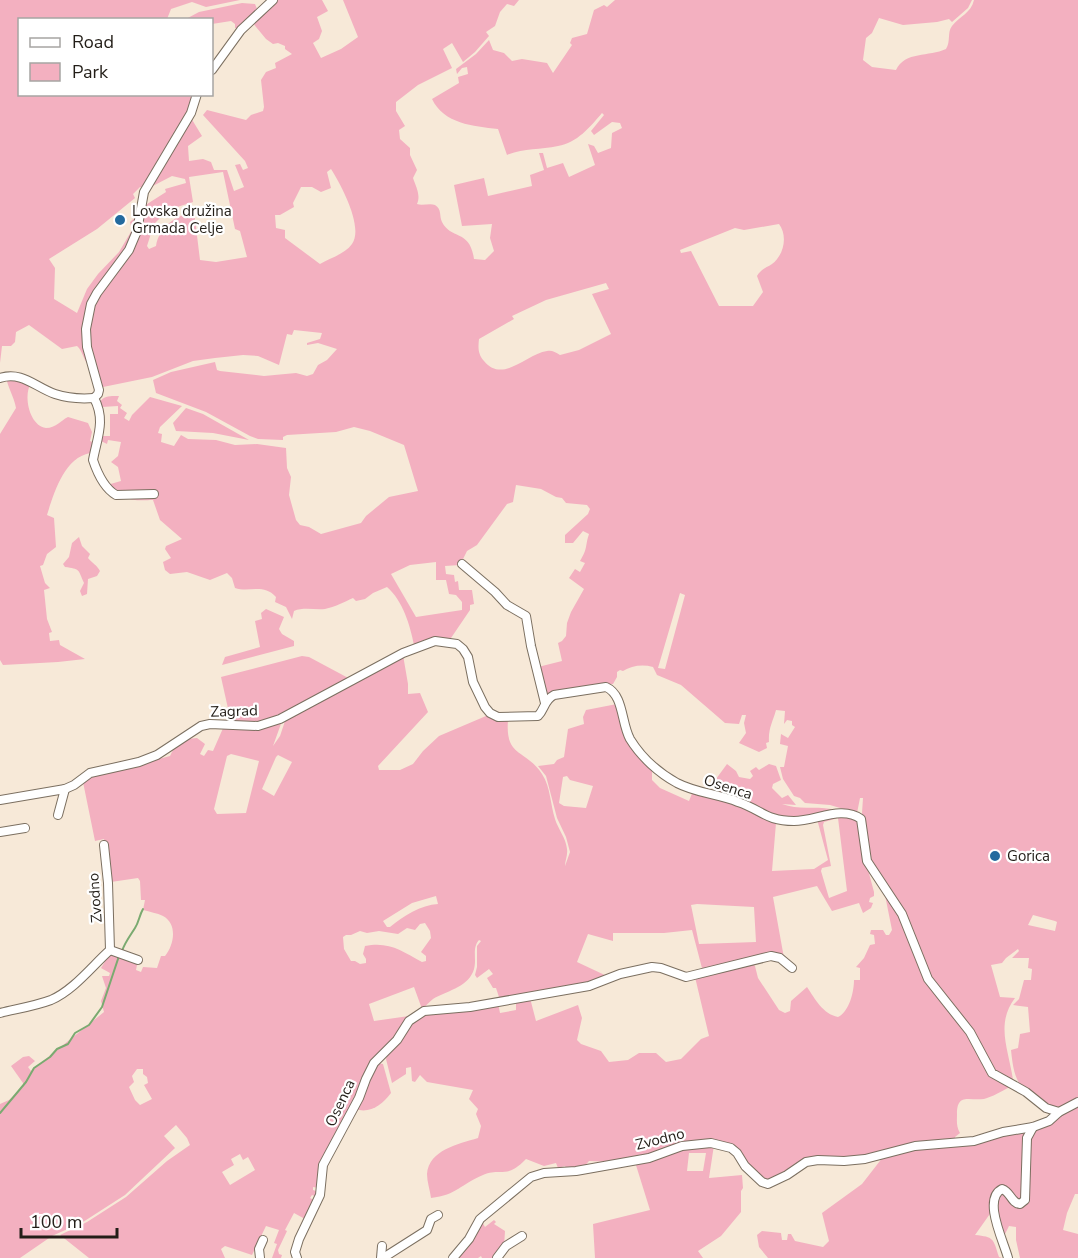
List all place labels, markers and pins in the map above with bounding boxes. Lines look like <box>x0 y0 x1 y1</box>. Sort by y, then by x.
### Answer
place label: Lovska družina Grmada Celje <box>132 201 232 238</box>
marker: Lovska družina Grmada Celje <box>113 213 127 227</box>
place label: Gorica <box>1007 846 1050 866</box>
marker: Gorica <box>988 849 1002 863</box>

